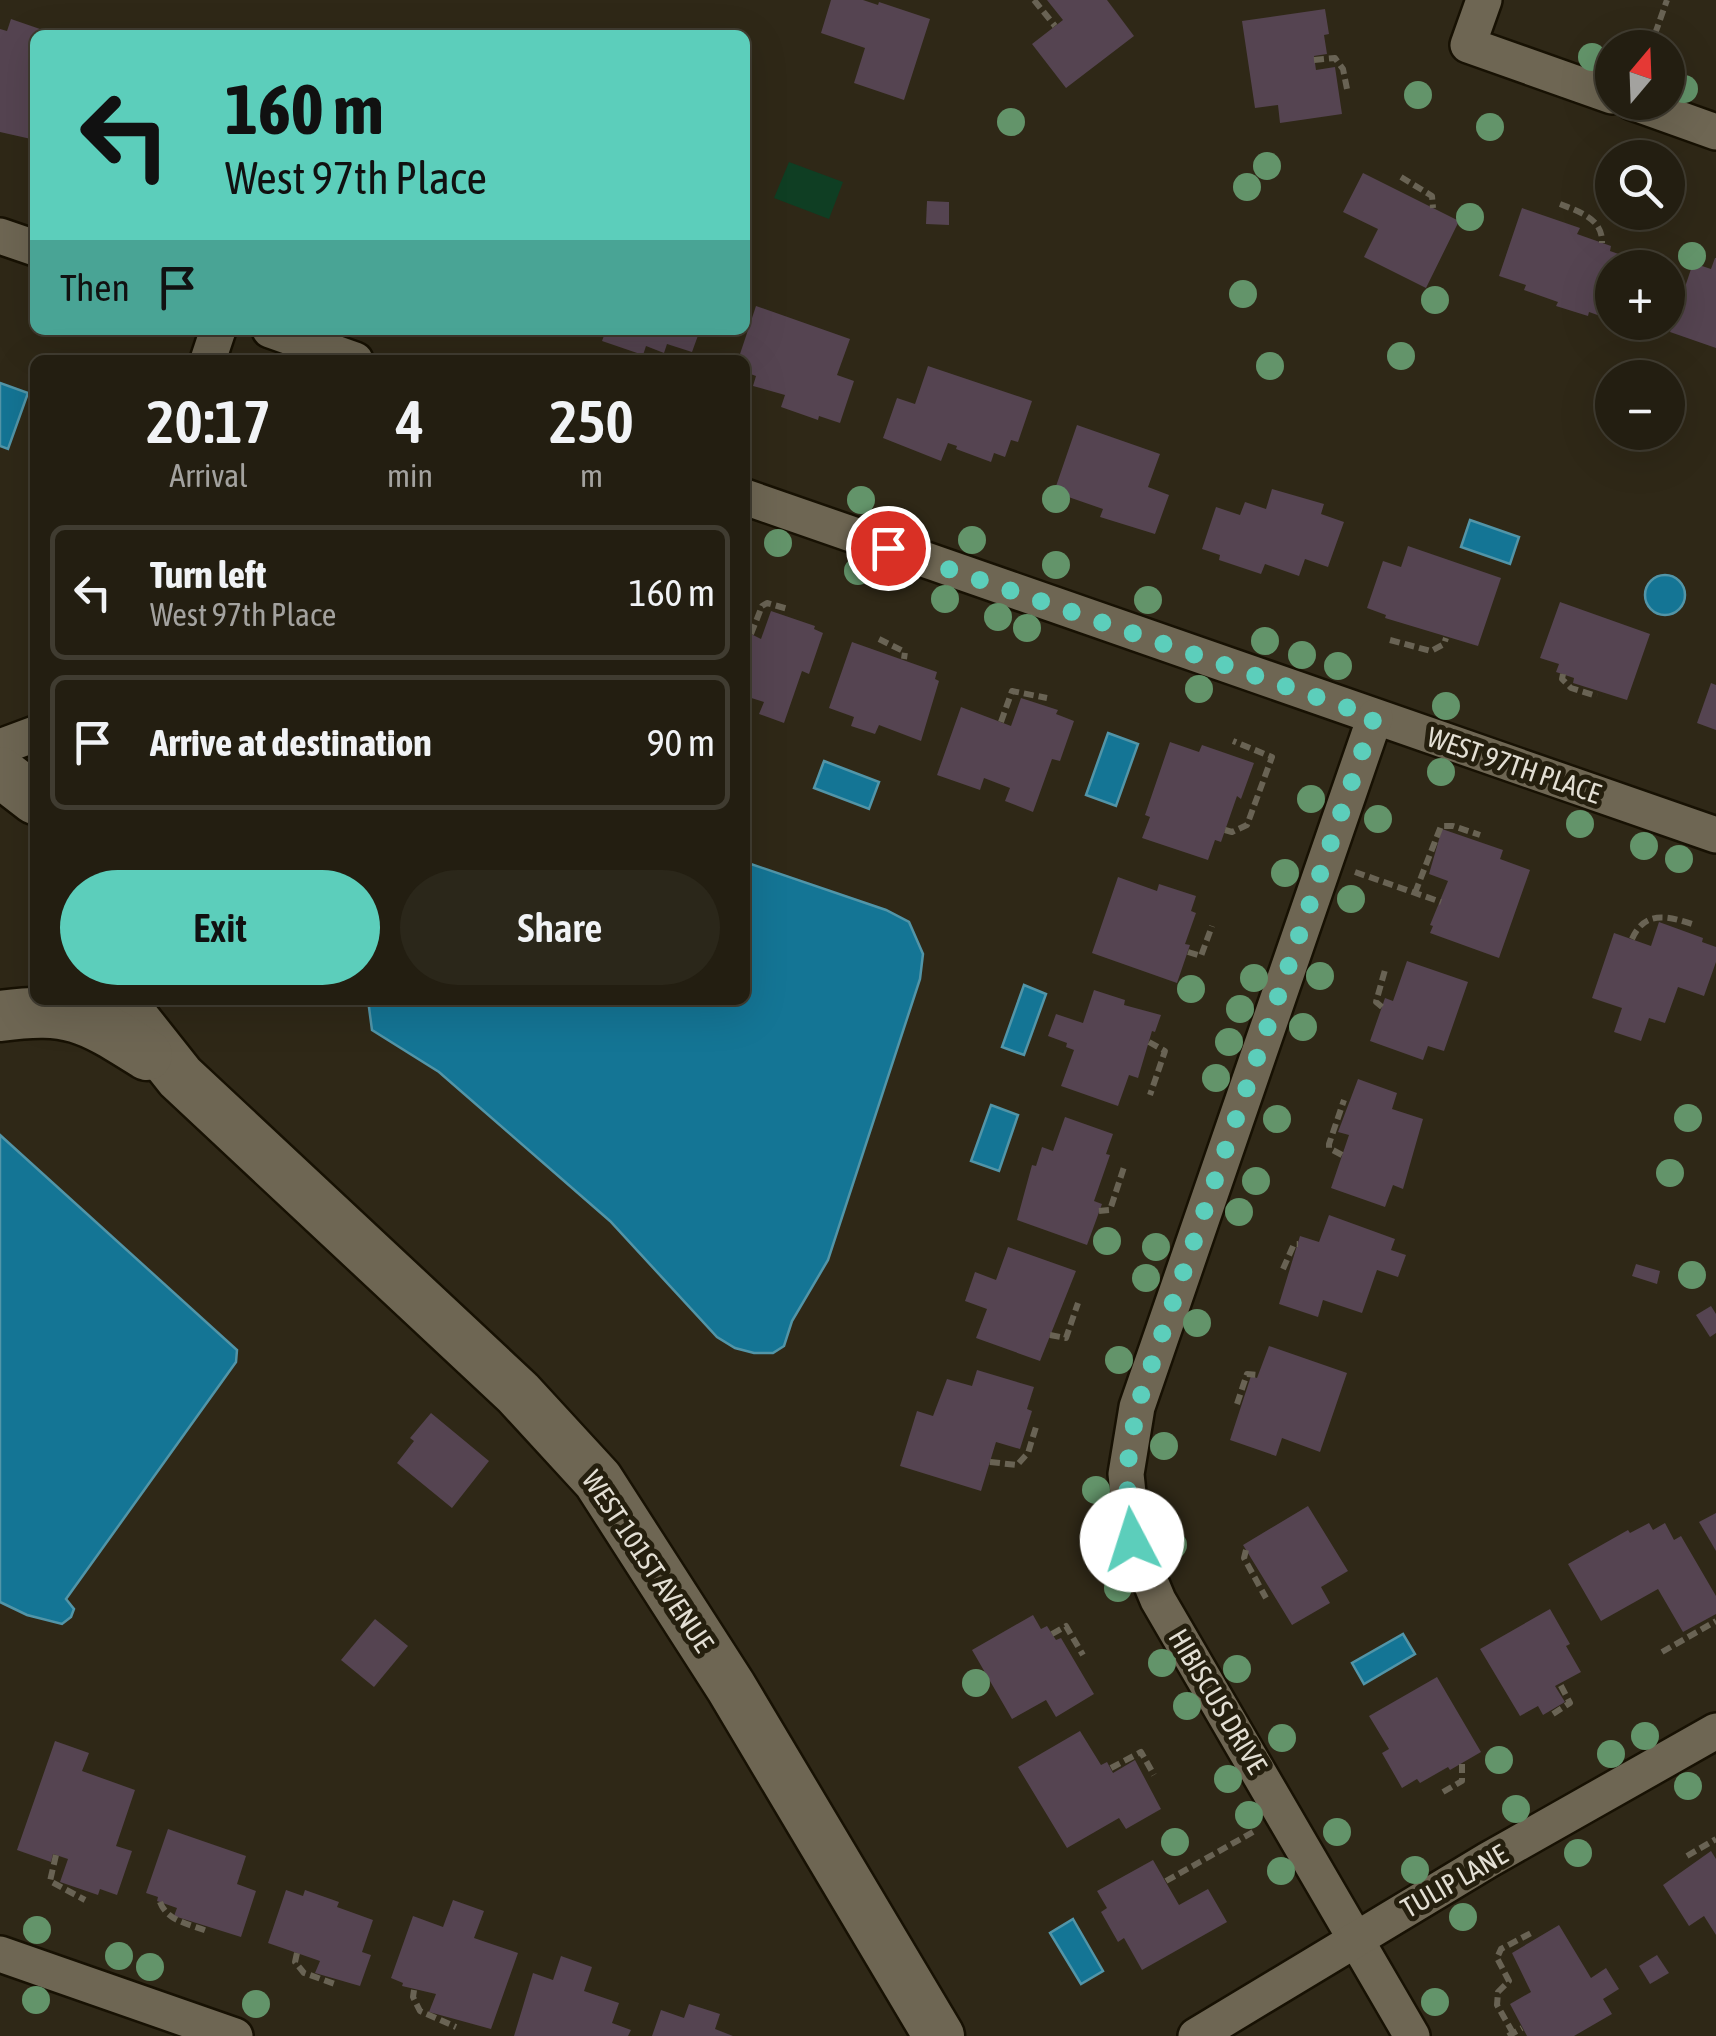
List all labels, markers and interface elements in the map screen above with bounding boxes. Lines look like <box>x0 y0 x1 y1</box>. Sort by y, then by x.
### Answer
north arrow <box>1595 30 1685 120</box>
map controls <box>1595 30 1685 450</box>
text: 160 m <box>225 69 384 149</box>
icon: left <box>60 70 190 200</box>
button: search <box>1595 140 1685 230</box>
text: West 97th Place <box>225 152 487 204</box>
button: + <box>1595 250 1685 340</box>
icon: arrive <box>150 260 205 315</box>
text: Then <box>60 266 130 309</box>
button: − <box>1595 360 1685 450</box>
text: 20:17 <box>146 387 271 456</box>
text: 4 <box>396 387 424 456</box>
text: 250 <box>549 387 634 456</box>
text: Arrival <box>169 457 248 494</box>
text: min <box>387 457 433 494</box>
text: m <box>580 457 603 494</box>
pin <box>846 506 931 591</box>
icon: arrive <box>861 521 916 576</box>
text: Turn left <box>150 553 266 596</box>
icon: left <box>65 565 120 620</box>
text: 160 m <box>629 571 715 614</box>
text: West 97th Place <box>150 596 336 633</box>
icon: arrive <box>65 715 120 770</box>
street label: WEST 97TH PLACE <box>1423 720 1605 810</box>
text: Arrive at destination <box>150 721 432 764</box>
text: 90 m <box>647 721 715 764</box>
button: Exit <box>60 870 380 985</box>
button: Share <box>400 870 720 985</box>
street label: WEST 101ST AVENUE <box>576 1464 720 1658</box>
position arrow <box>1080 1488 1184 1592</box>
street label: HIBISCUS DRIVE <box>1162 1623 1274 1779</box>
street label: TULIP LANE <box>1395 1838 1513 1924</box>

